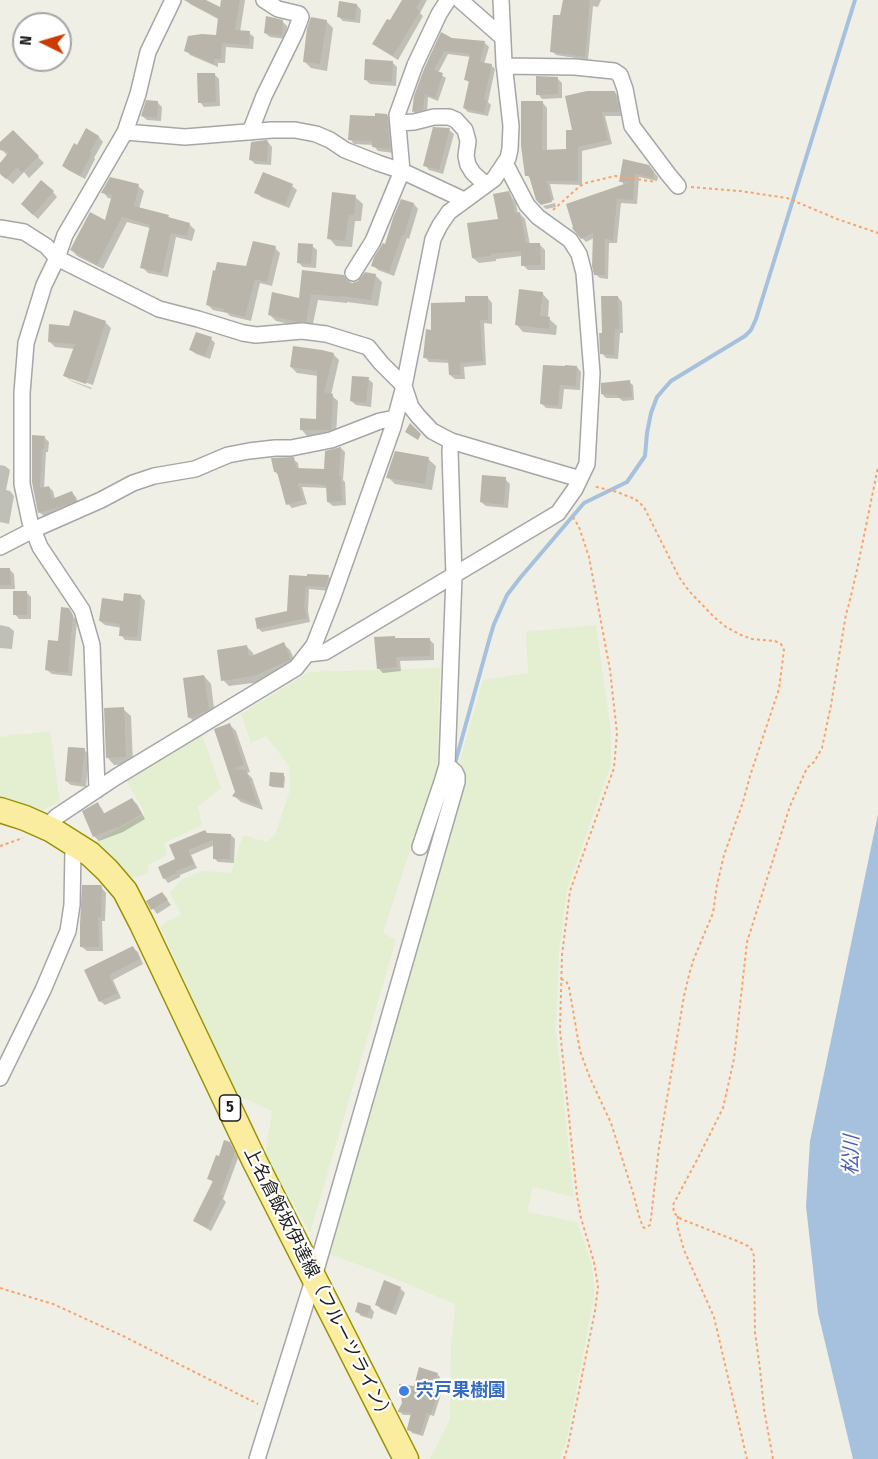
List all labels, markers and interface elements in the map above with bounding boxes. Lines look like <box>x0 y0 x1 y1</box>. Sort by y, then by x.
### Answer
north arrow <box>12 12 72 72</box>
text: N <box>16 35 35 46</box>
road number: 5 <box>220 1095 240 1121</box>
water label: 松川 <box>839 1135 865 1175</box>
street label: 上名倉飯坂伊達線（フルーツライン） <box>239 1144 397 1426</box>
place label: 宍戸果樹園 <box>416 1380 506 1402</box>
marker: 宍戸果樹園 <box>397 1384 411 1398</box>

